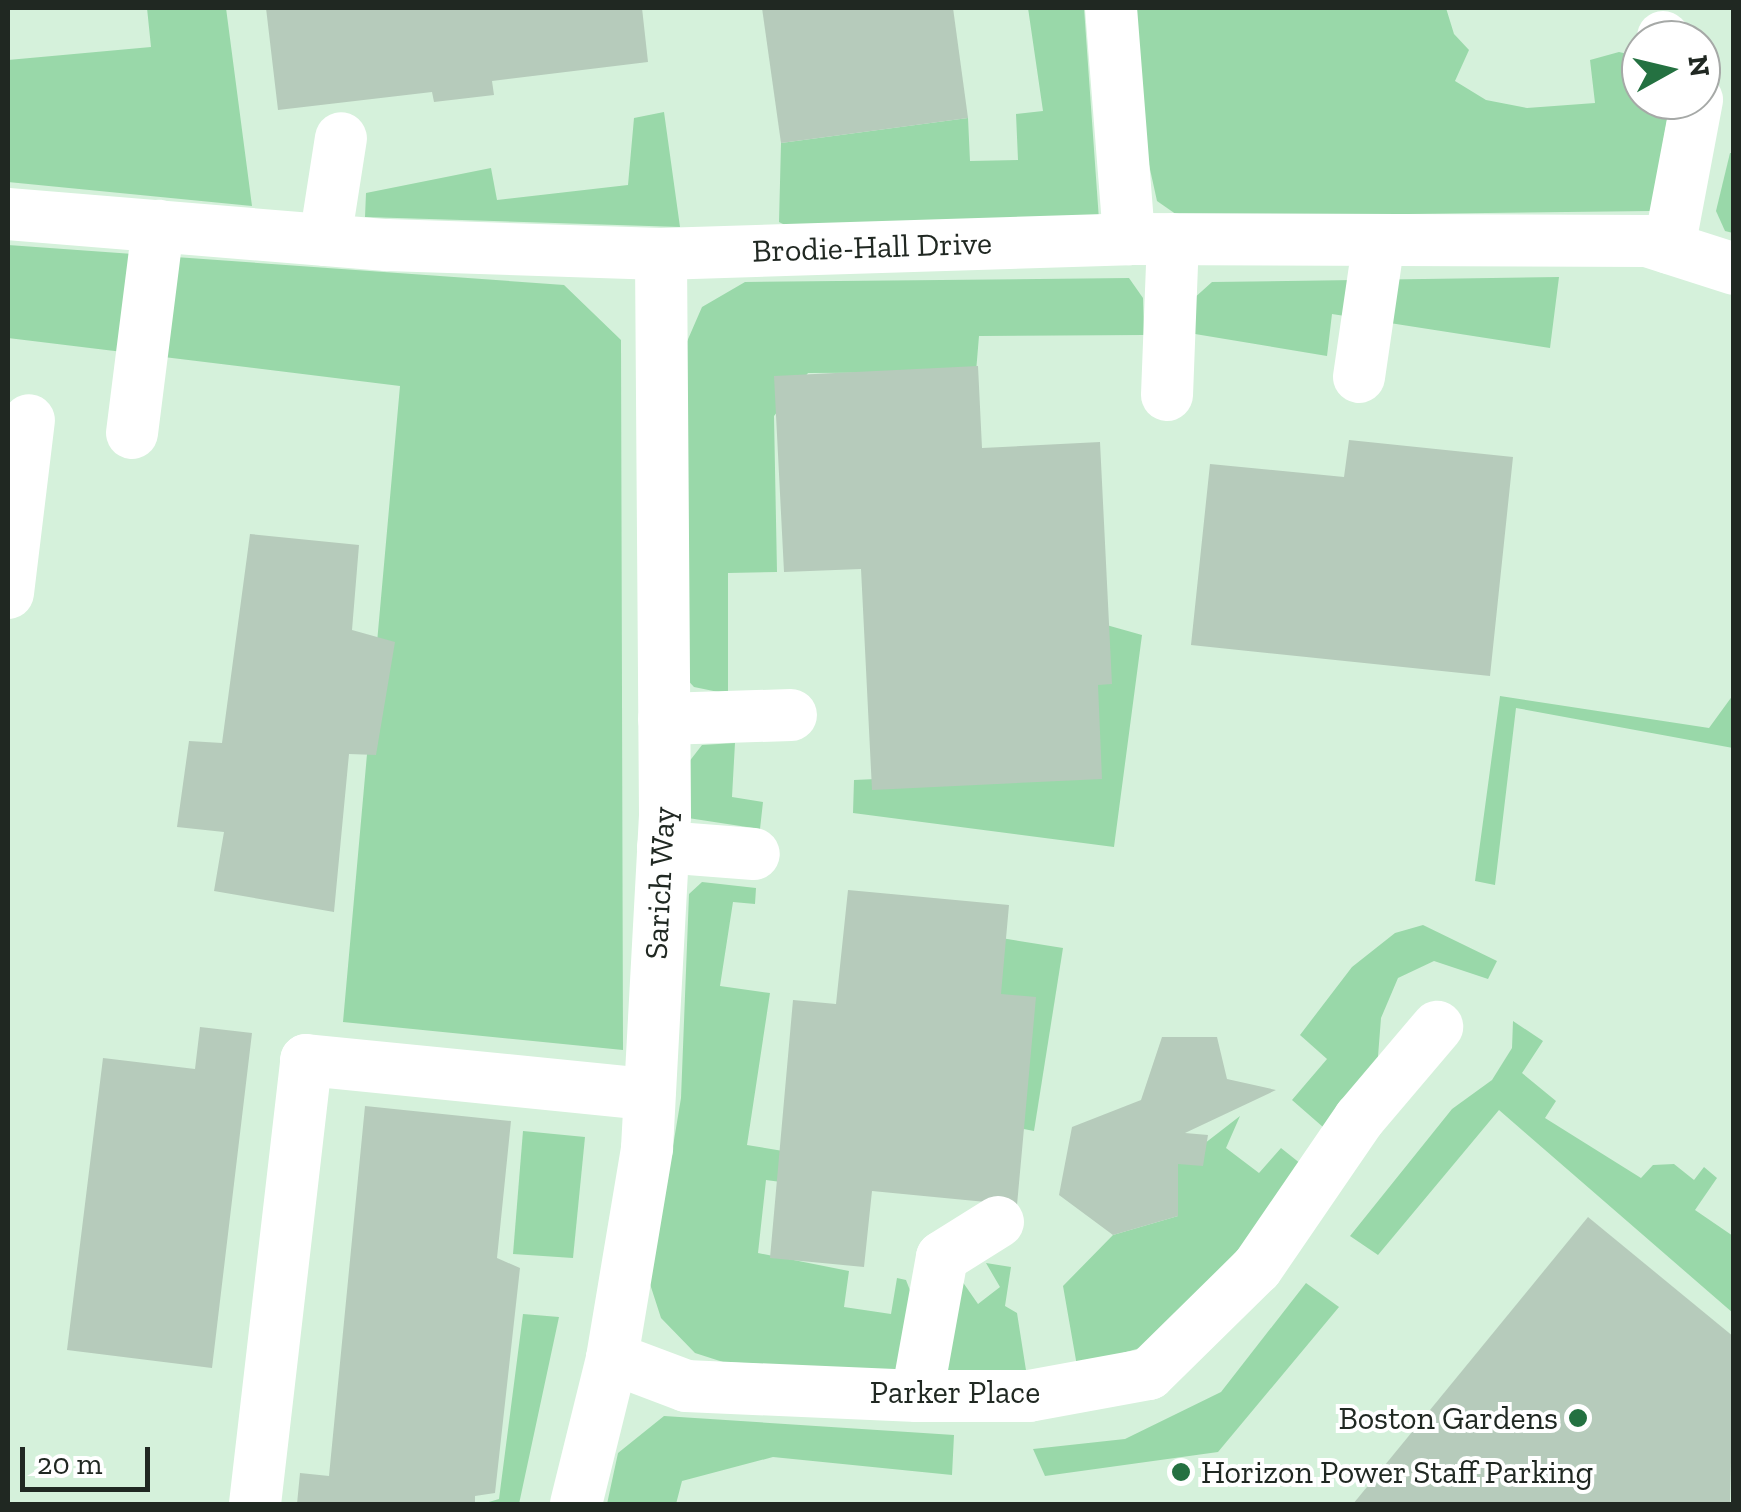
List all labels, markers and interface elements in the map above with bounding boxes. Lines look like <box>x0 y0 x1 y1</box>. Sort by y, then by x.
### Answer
north arrow <box>1621 20 1721 120</box>
text: N <box>1681 53 1717 79</box>
street label: Brodie-Hall Drive <box>751 224 993 270</box>
street label: Sarich Way <box>637 805 683 961</box>
street label: Parker Place <box>870 1373 1040 1411</box>
place label: Boston Gardens <box>1338 1399 1558 1437</box>
marker: Boston Gardens <box>1567 1407 1589 1429</box>
scale bar <box>25 1427 155 1489</box>
text: 20 m <box>37 1446 102 1482</box>
place label: Horizon Power Staff Parking <box>1201 1453 1593 1491</box>
marker: Horizon Power Staff Parking <box>1170 1461 1192 1483</box>

